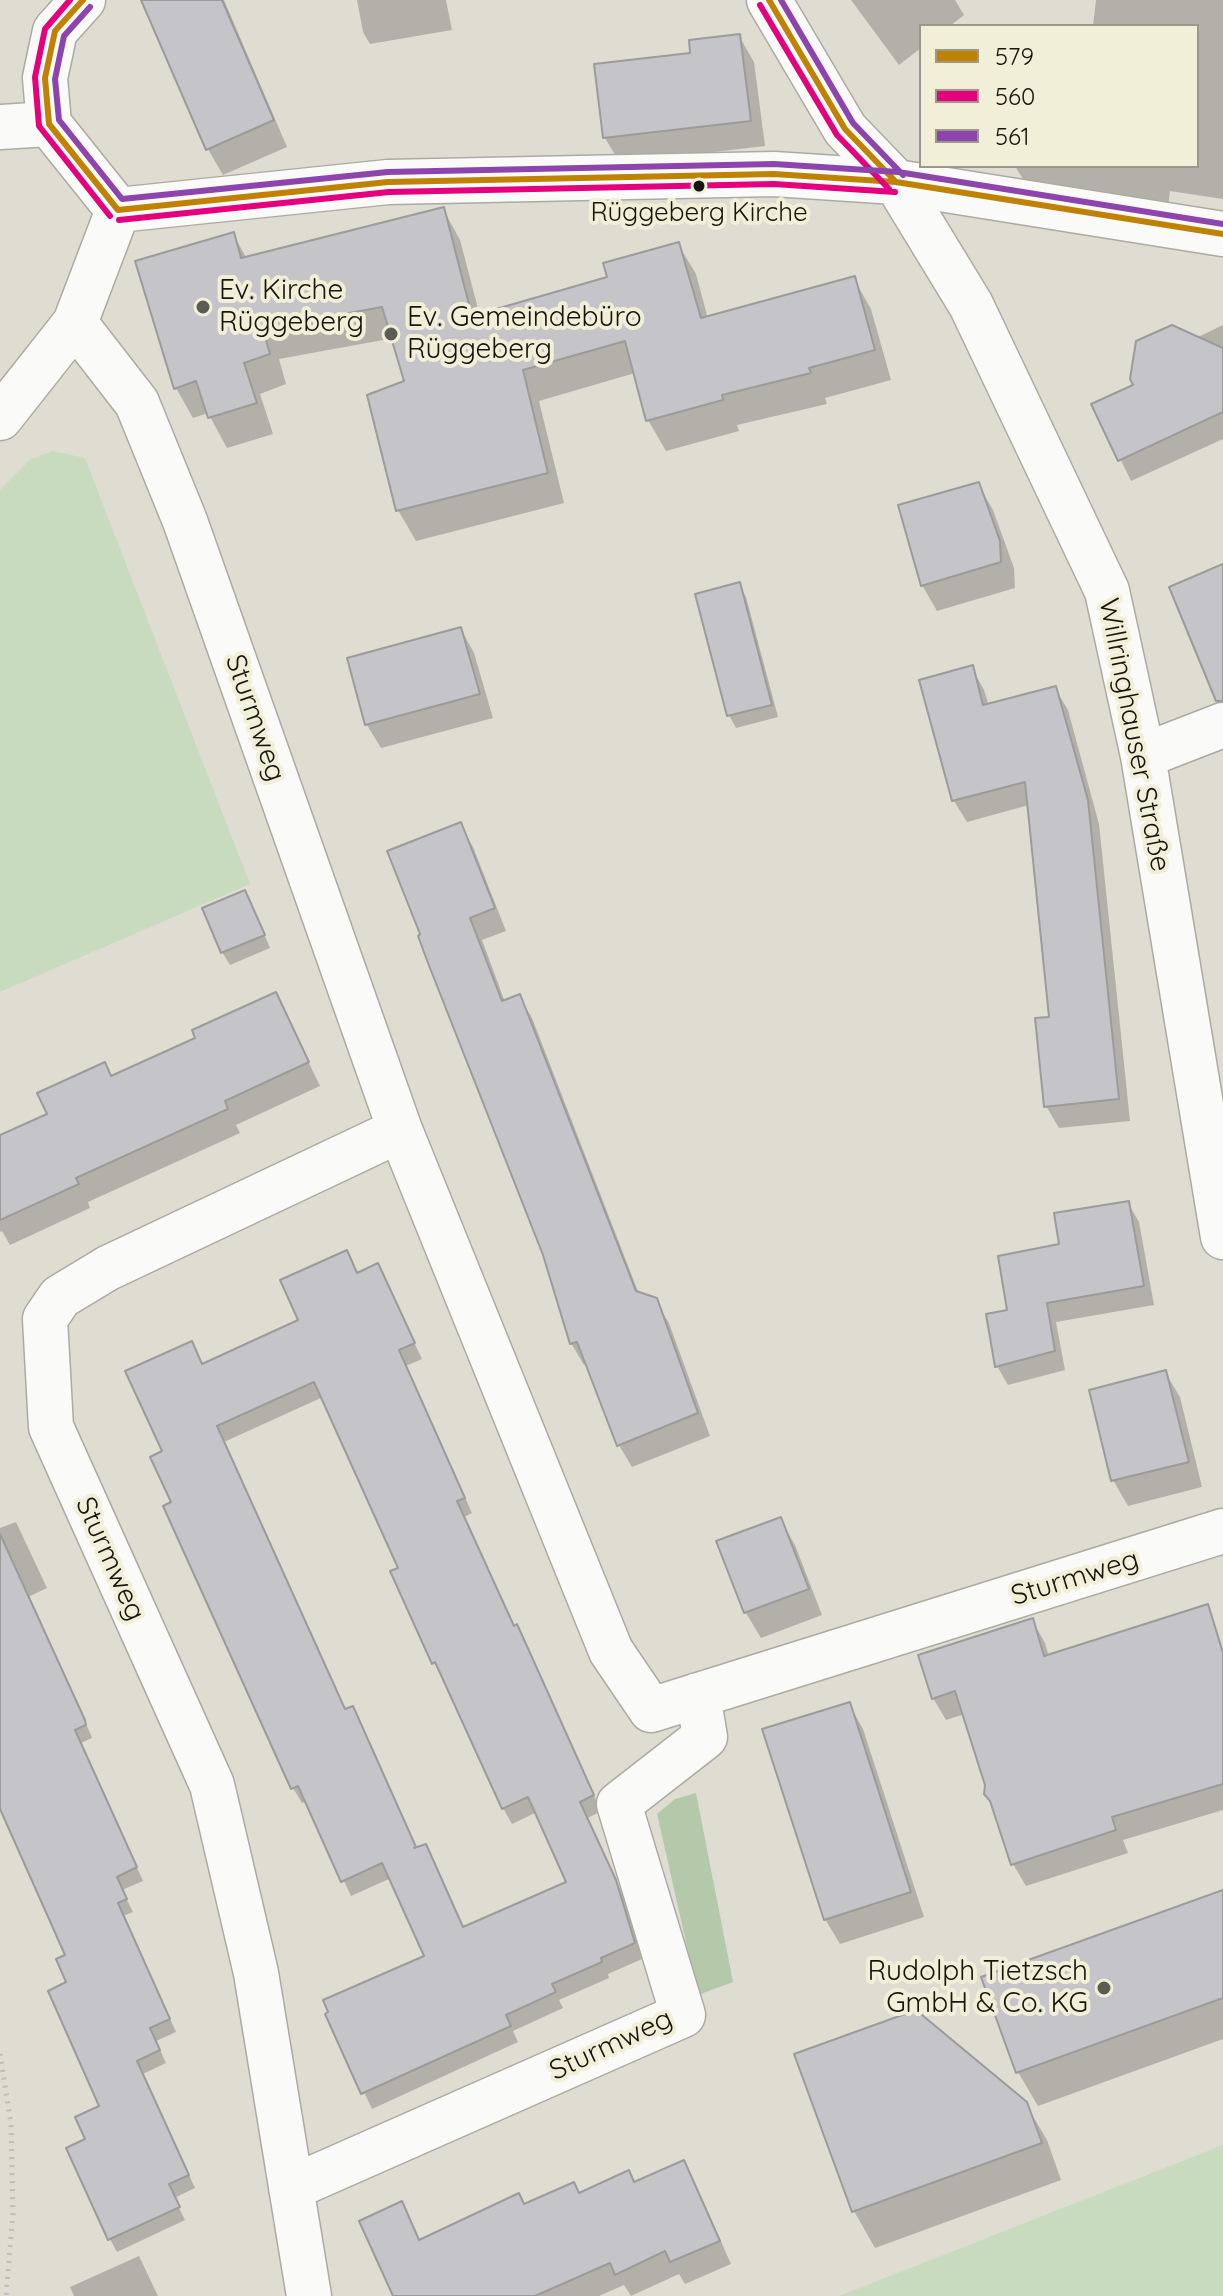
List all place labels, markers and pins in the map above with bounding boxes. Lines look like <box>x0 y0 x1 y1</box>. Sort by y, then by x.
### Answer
marker: Rüggeberg Kirche <box>691 178 707 194</box>
place label: Rüggeberg Kirche <box>590 197 808 229</box>
place label: Ev. Kirche Rüggeberg <box>219 274 364 340</box>
marker: Ev. Kirche Rüggeberg <box>194 298 212 316</box>
place label: Ev. Gemeindebüro Rüggeberg <box>407 301 642 367</box>
marker: Ev. Gemeindebüro Rüggeberg <box>382 325 400 343</box>
place label: Rudolph Tietzsch GmbH & Co. KG <box>868 1955 1088 2021</box>
marker: Rudolph Tietzsch GmbH & Co. KG <box>1095 1979 1113 1997</box>

